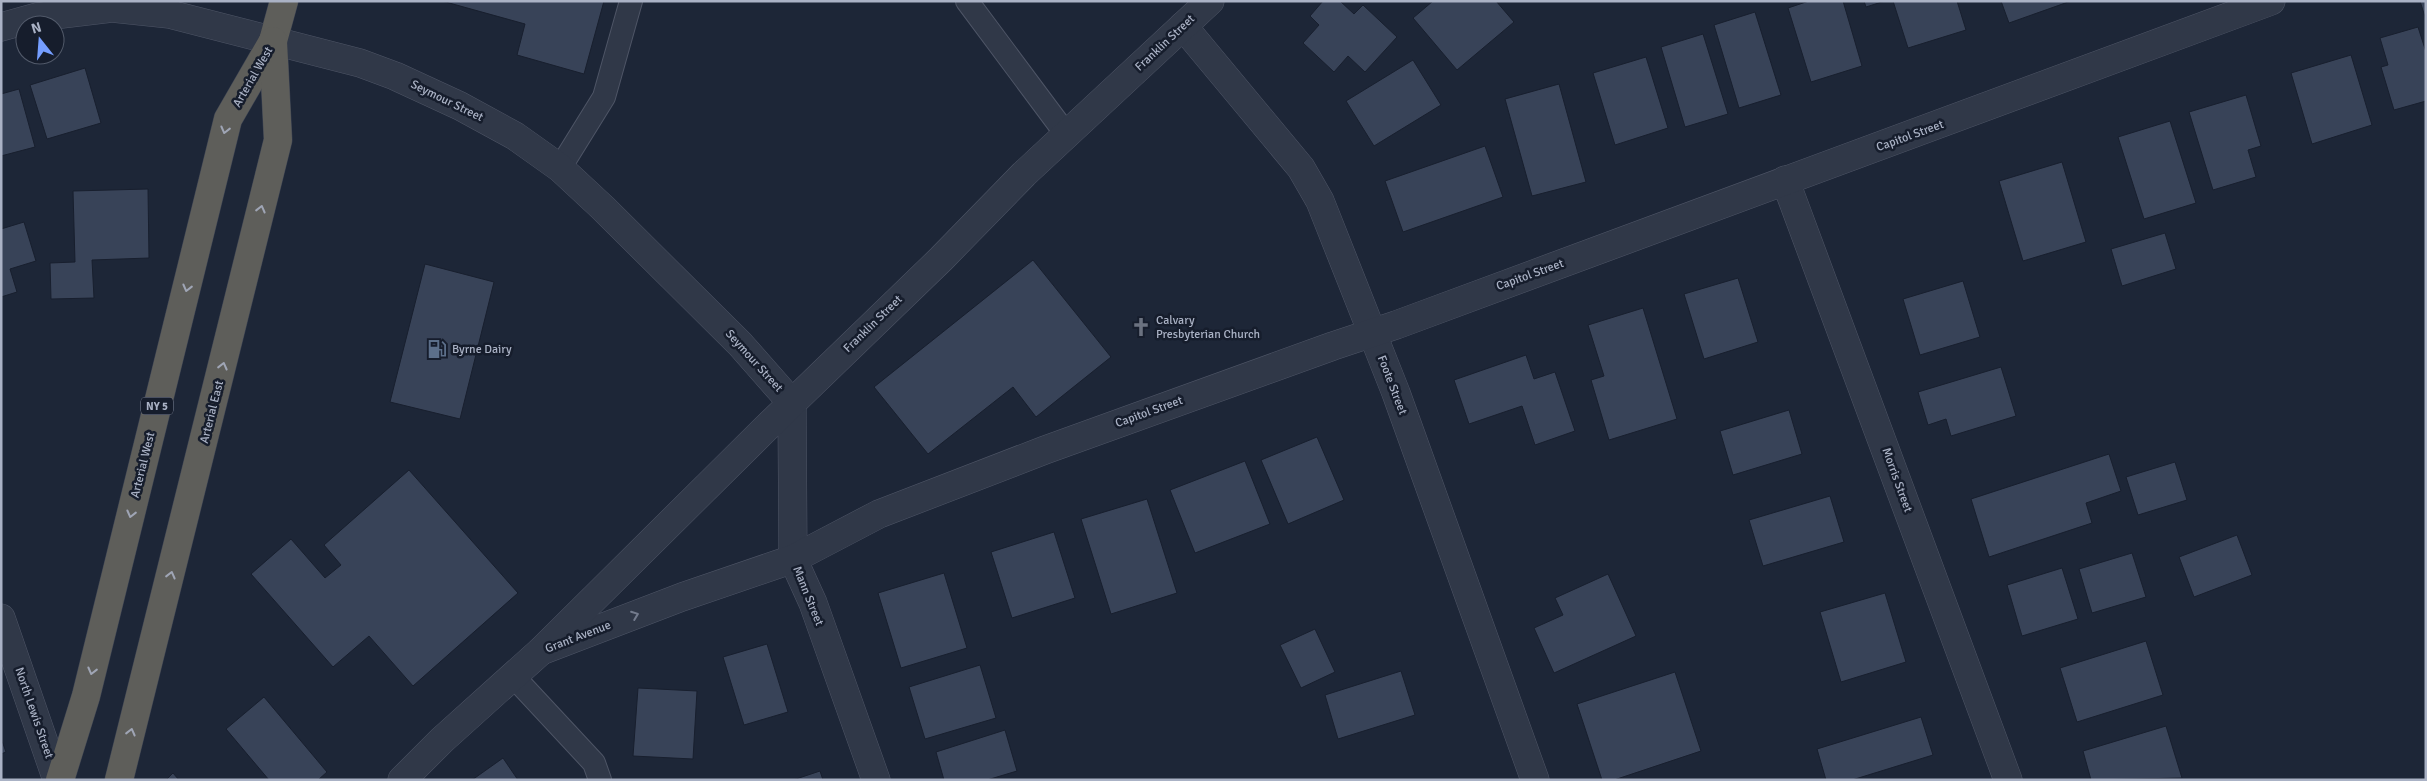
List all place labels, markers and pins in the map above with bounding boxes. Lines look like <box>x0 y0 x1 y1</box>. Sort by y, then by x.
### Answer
place label: Calvary Presbyterian Church <box>1156 313 1260 342</box>
church icon: Calvary Presbyterian Church <box>1130 316 1152 338</box>
fuel station icon: Byrne Dairy <box>426 338 448 360</box>
place label: Byrne Dairy <box>452 342 512 357</box>

